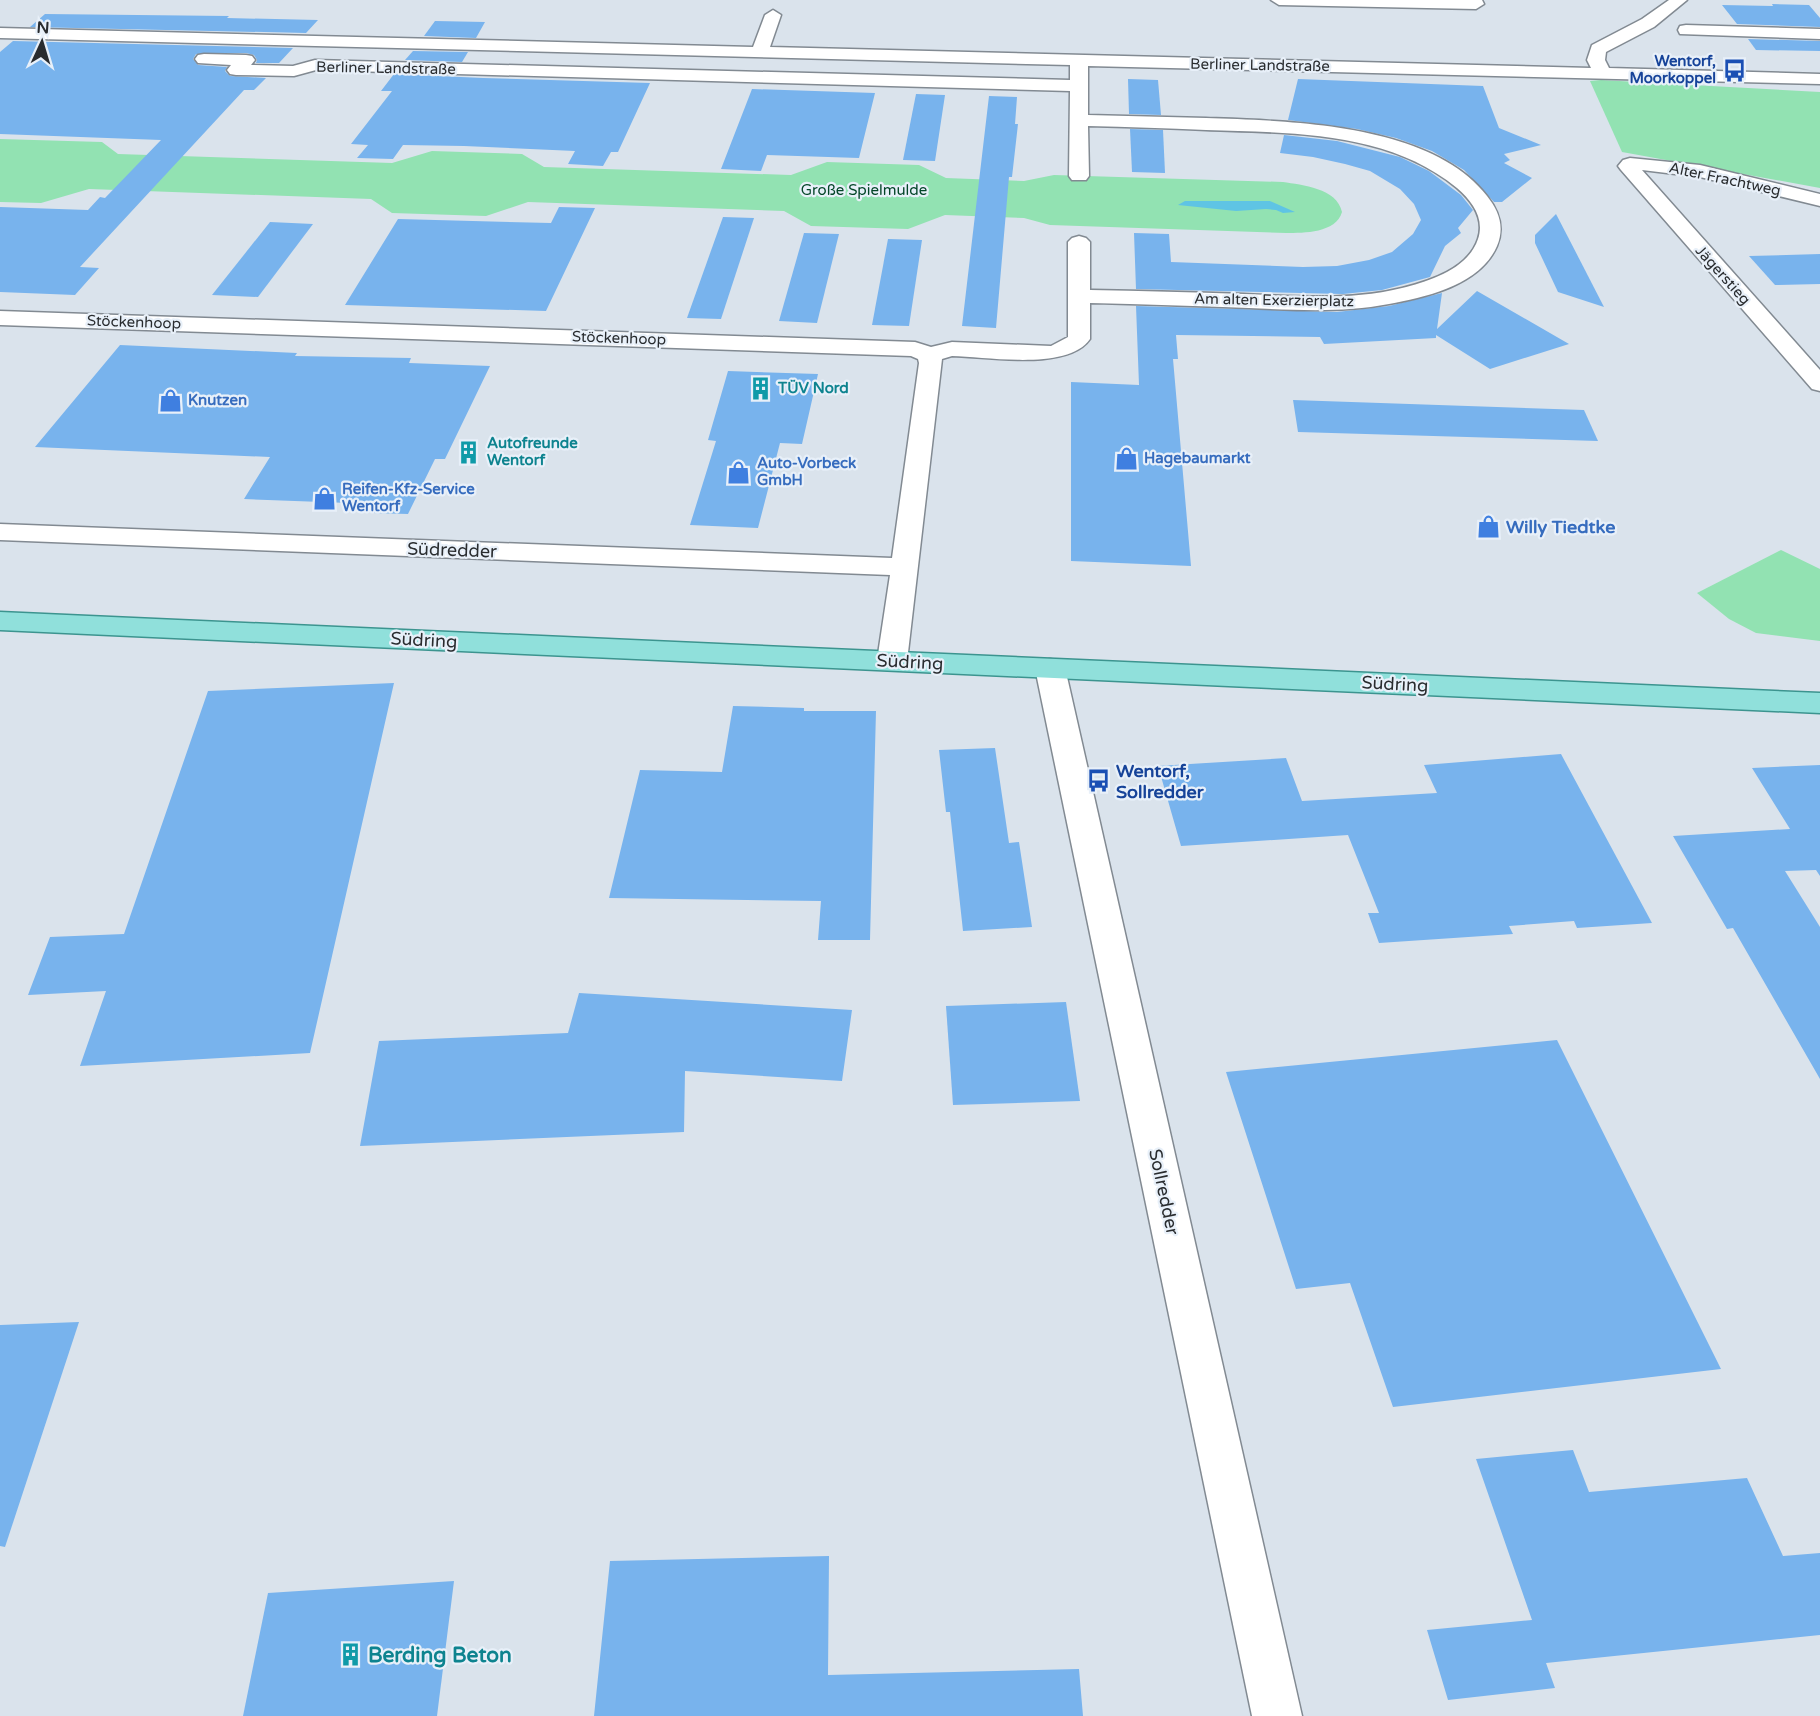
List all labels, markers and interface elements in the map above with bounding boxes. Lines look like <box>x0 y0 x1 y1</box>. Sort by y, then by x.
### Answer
north arrow <box>12 12 72 72</box>
text: N <box>36 18 50 38</box>
place label: Wentorf, Moorkoppel <box>1629 52 1716 88</box>
street label: Berliner Landstraße <box>1190 55 1330 75</box>
bus stop icon: Wentorf, Moorkoppel <box>1721 57 1747 83</box>
street label: Berliner Landstraße <box>316 58 456 78</box>
street label: Alter Frachtweg <box>1667 158 1783 200</box>
park label: Große Spielmulde <box>801 181 927 199</box>
street label: Jägerstieg <box>1692 242 1754 308</box>
street label: Am alten Exerzierplatz <box>1194 290 1354 310</box>
street label: Stöckenhoop <box>87 311 181 333</box>
street label: Stöckenhoop <box>572 327 666 349</box>
building icon: TÜV Nord <box>747 375 773 401</box>
place label: TÜV Nord <box>777 379 849 397</box>
shop icon: Knutzen <box>157 387 183 413</box>
place label: Knutzen <box>188 391 247 409</box>
place label: Autofreunde Wentorf <box>487 434 578 469</box>
building icon: Autofreunde Wentorf <box>456 439 482 465</box>
shop icon: Hagebaumarkt <box>1113 445 1139 471</box>
place label: Hagebaumarkt <box>1144 449 1251 468</box>
place label: Auto-Vorbeck GmbH <box>757 454 856 489</box>
shop icon: Auto-Vorbeck GmbH <box>726 459 752 485</box>
place label: Reifen-Kfz-Service Wentorf <box>342 480 475 515</box>
shop icon: Reifen-Kfz-Service Wentorf <box>311 485 337 511</box>
shop icon: Willy Tiedtke <box>1475 514 1501 540</box>
place label: Willy Tiedtke <box>1506 516 1615 538</box>
street label: Südredder <box>407 537 497 563</box>
street label: Südring <box>390 627 458 653</box>
street label: Südring <box>876 649 944 675</box>
street label: Südring <box>1361 671 1429 697</box>
place label: Wentorf, Sollredder <box>1116 760 1205 803</box>
bus stop icon: Wentorf, Sollredder <box>1085 768 1111 794</box>
street label: Sollredder <box>1144 1147 1184 1237</box>
building icon: Berding Beton <box>337 1642 363 1668</box>
place label: Berding Beton <box>368 1643 512 1668</box>

